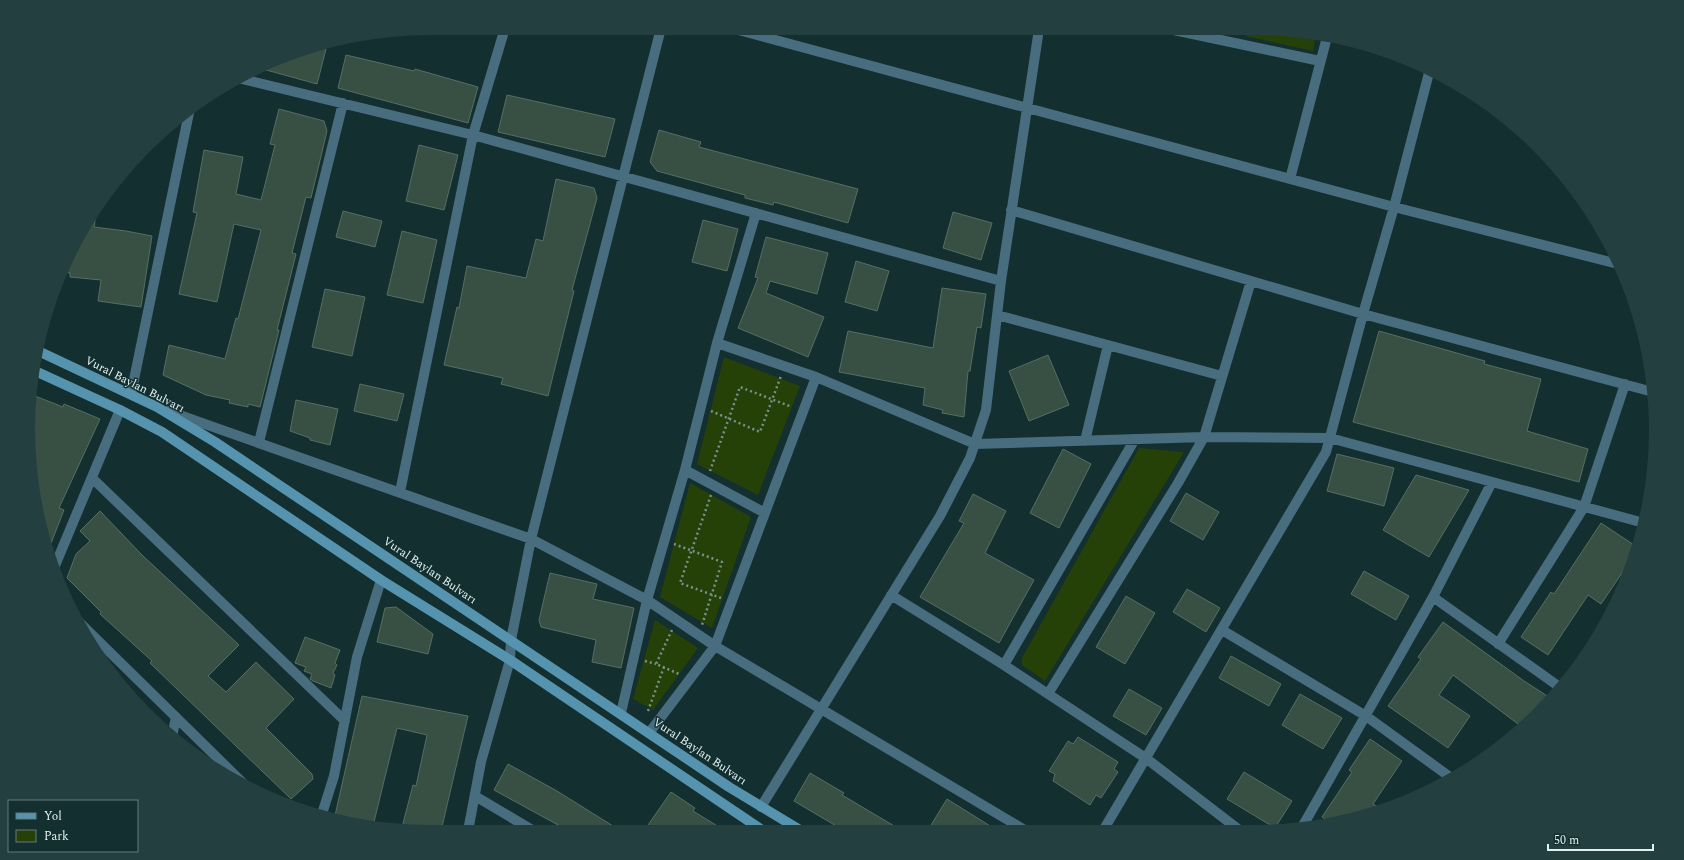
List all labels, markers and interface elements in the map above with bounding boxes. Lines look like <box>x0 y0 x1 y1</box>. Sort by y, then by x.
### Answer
street label: Vural Baylan Bulvarı <box>82 351 188 418</box>
street label: Vural Baylan Bulvarı <box>379 532 481 609</box>
street label: Vural Baylan Bulvarı <box>649 713 751 790</box>
legend <box>8 800 138 852</box>
text: Yol <box>44 807 62 826</box>
scale bar <box>1548 826 1653 852</box>
text: Park <box>44 827 69 846</box>
text: 50 m <box>1554 831 1579 850</box>

